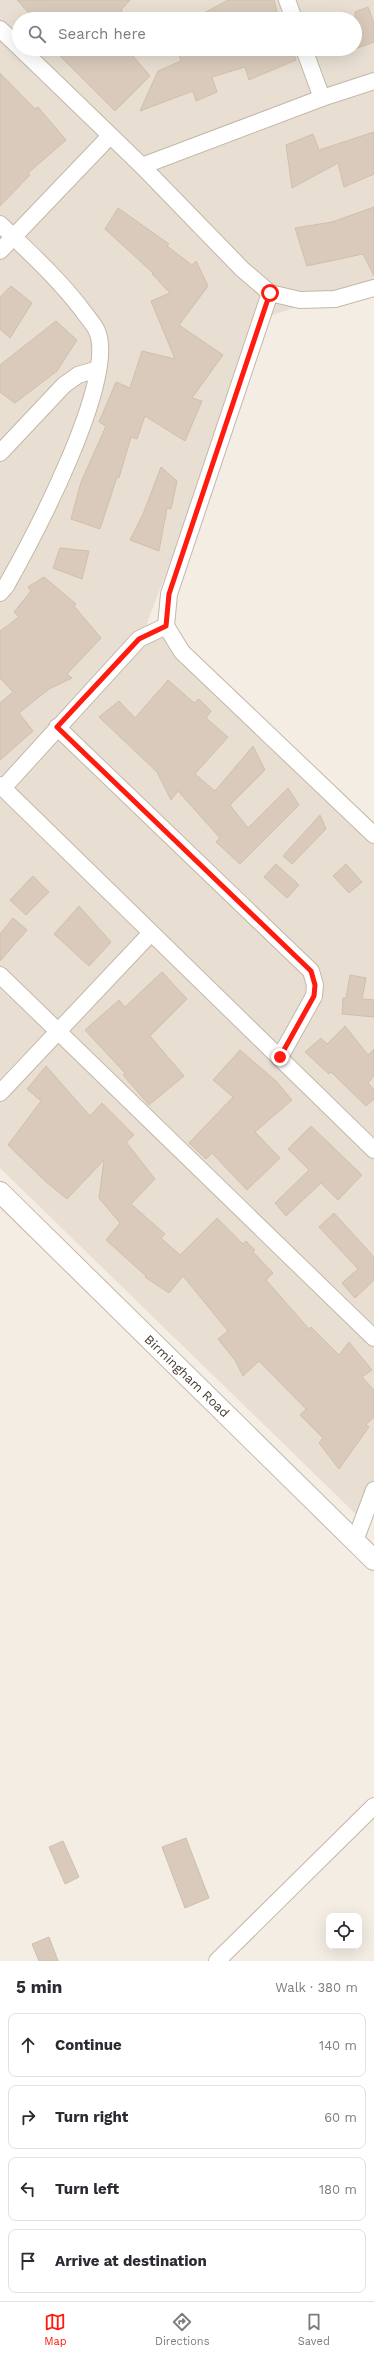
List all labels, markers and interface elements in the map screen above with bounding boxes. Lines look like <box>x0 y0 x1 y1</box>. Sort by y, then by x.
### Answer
search box <box>12 12 362 56</box>
icon: search <box>26 23 48 45</box>
text: Search here <box>58 25 146 43</box>
route start <box>261 284 279 302</box>
route end <box>271 1048 289 1066</box>
street label: Birmingham Road <box>141 1332 233 1420</box>
map controls <box>326 1913 362 1949</box>
button: locate <box>326 1913 362 1949</box>
text: 5 min <box>16 1977 62 1997</box>
text: Walk · 380 m <box>275 1980 358 1995</box>
icon: ahead <box>17 2034 39 2056</box>
text: Continue <box>55 2036 122 2054</box>
text: 140 m <box>319 2038 357 2053</box>
icon: right <box>17 2106 39 2128</box>
text: Turn right <box>55 2108 128 2126</box>
text: 60 m <box>324 2110 357 2125</box>
icon: left <box>17 2178 39 2200</box>
text: Turn left <box>55 2180 119 2198</box>
text: 180 m <box>319 2182 357 2197</box>
icon: arrive <box>17 2250 39 2272</box>
text: Arrive at destination <box>55 2252 207 2270</box>
tab: Map <box>44 2311 67 2348</box>
tab: Directions <box>155 2311 209 2348</box>
tab: Saved <box>298 2311 330 2348</box>

